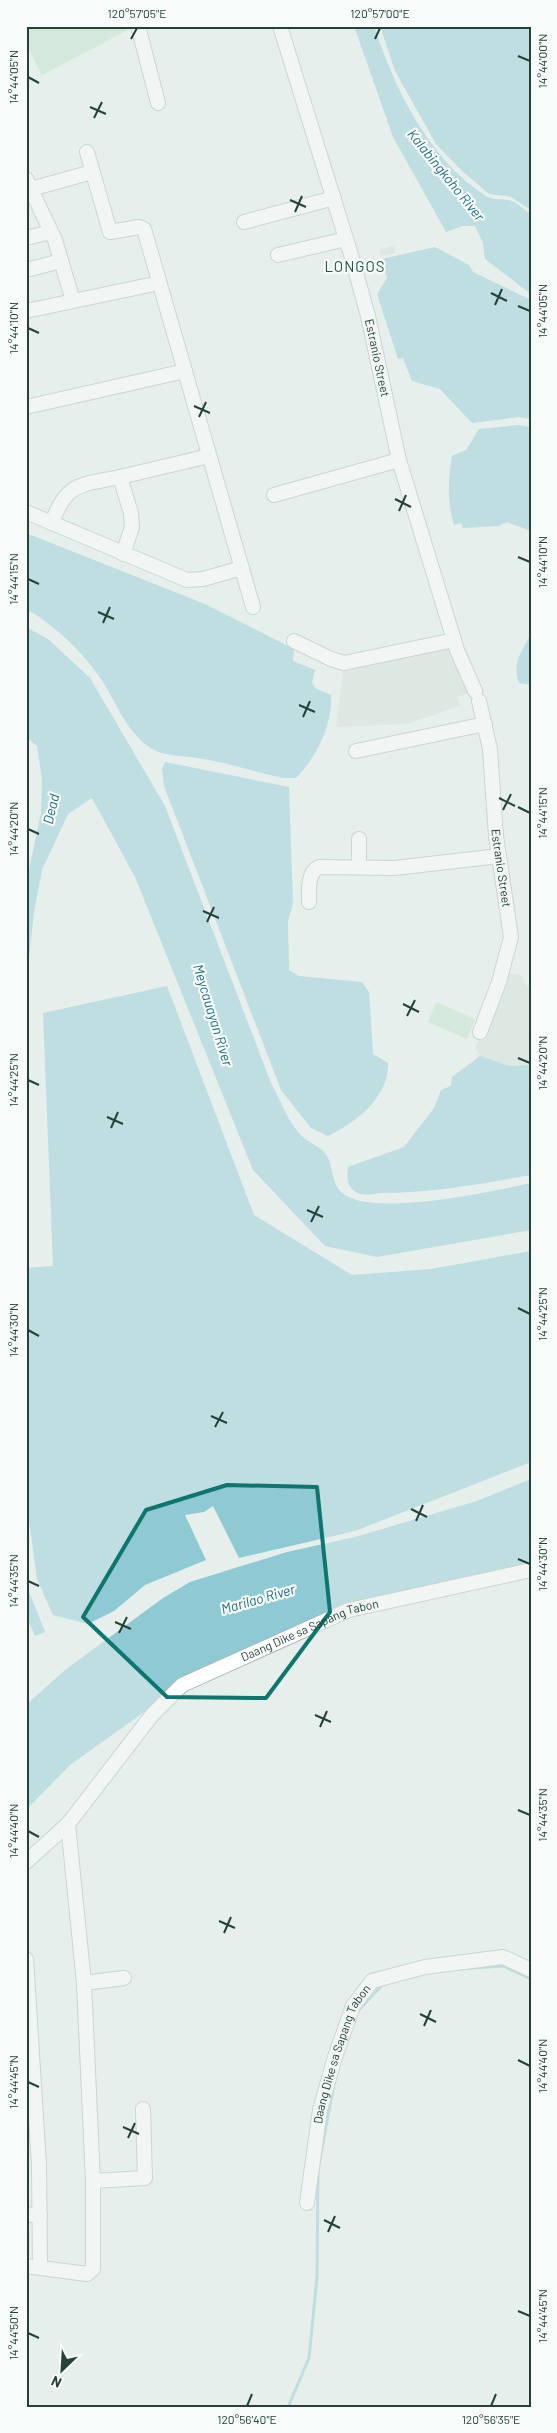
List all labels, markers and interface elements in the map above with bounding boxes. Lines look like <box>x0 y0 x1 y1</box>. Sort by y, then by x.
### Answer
text: 120°57'05"E <box>108 6 166 20</box>
text: 120°57'00"E <box>350 6 410 20</box>
text: 14°44'00"N <box>535 34 549 88</box>
text: 14°44'05"N <box>6 50 20 104</box>
water label: Kalabingkoho River <box>404 125 489 225</box>
district label: LONGOS <box>324 257 386 275</box>
text: 14°44'05"N <box>535 284 549 338</box>
text: 14°44'10"N <box>6 302 20 354</box>
street label: Estranio Street <box>363 318 393 398</box>
text: 14°44'10"N <box>535 536 549 588</box>
text: 14°44'15"N <box>6 553 20 605</box>
text: 14°44'15"N <box>535 787 549 839</box>
water label: Dead <box>39 792 62 826</box>
text: 14°44'20"N <box>6 802 20 856</box>
street label: Estranio Street <box>490 828 515 908</box>
water label: Meycauayan River <box>190 962 237 1069</box>
text: 14°44'20"N <box>535 1036 549 1090</box>
text: 14°44'25"N <box>6 1053 20 1107</box>
text: 14°44'25"N <box>535 1287 549 1341</box>
text: 14°44'30"N <box>6 1303 20 1357</box>
text: 14°44'30"N <box>535 1537 549 1591</box>
text: 14°44'35"N <box>6 1554 20 1608</box>
water label: Marilao River <box>219 1580 298 1617</box>
street label: Daang Dike sa Sapang Tabon <box>238 1596 380 1664</box>
text: 14°44'35"N <box>535 1788 549 1842</box>
text: 14°44'40"N <box>6 1804 20 1858</box>
street label: Daang Dike sa Sapang Tabon <box>310 1981 373 2125</box>
text: 14°44'40"N <box>535 2039 549 2093</box>
text: 14°44'45"N <box>6 2055 20 2109</box>
text: 14°44'45"N <box>535 2289 549 2343</box>
text: 14°44'50"N <box>6 2306 20 2360</box>
north arrow <box>38 2346 88 2396</box>
text: N <box>48 2373 64 2392</box>
text: 120°56'40"E <box>217 2412 277 2426</box>
text: 120°56'35"E <box>462 2412 520 2426</box>

